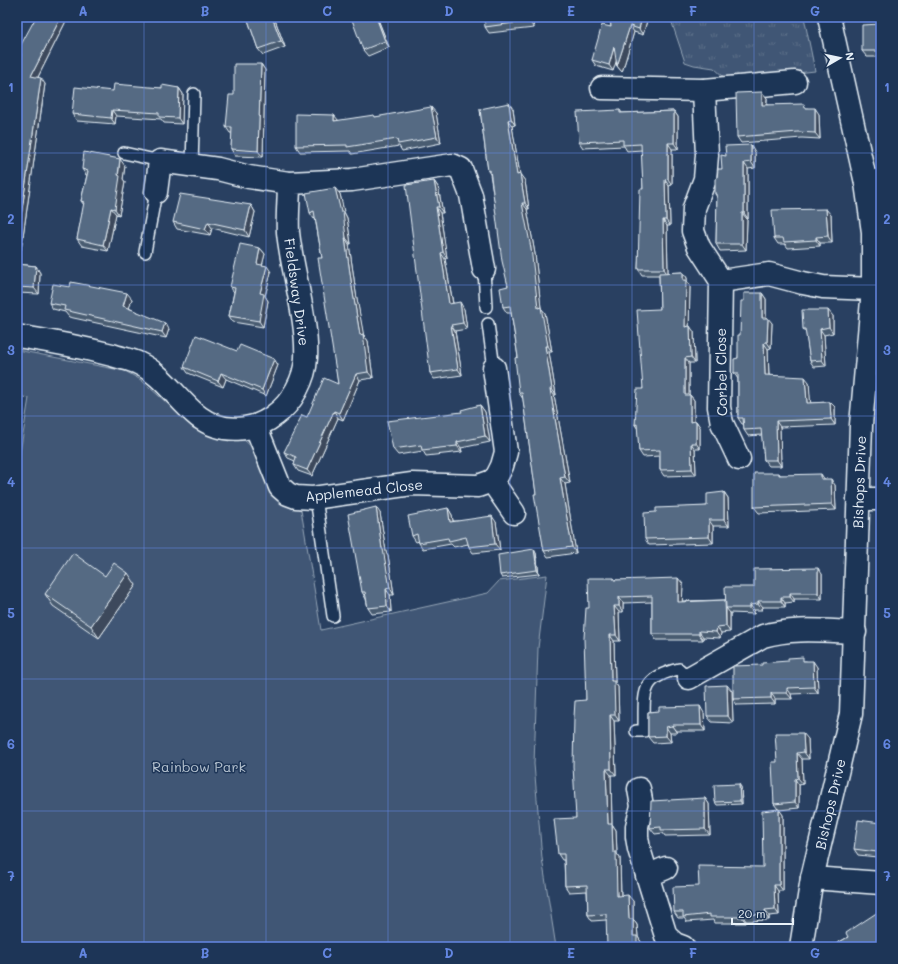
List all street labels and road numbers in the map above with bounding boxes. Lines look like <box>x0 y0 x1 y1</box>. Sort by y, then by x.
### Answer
street label: Fieldsway Drive <box>280 237 314 347</box>
street label: Corbel Close <box>711 328 731 416</box>
street label: Bishops Drive <box>848 435 870 529</box>
street label: Applemead Close <box>304 474 424 506</box>
street label: Bishops Drive <box>810 757 850 851</box>

